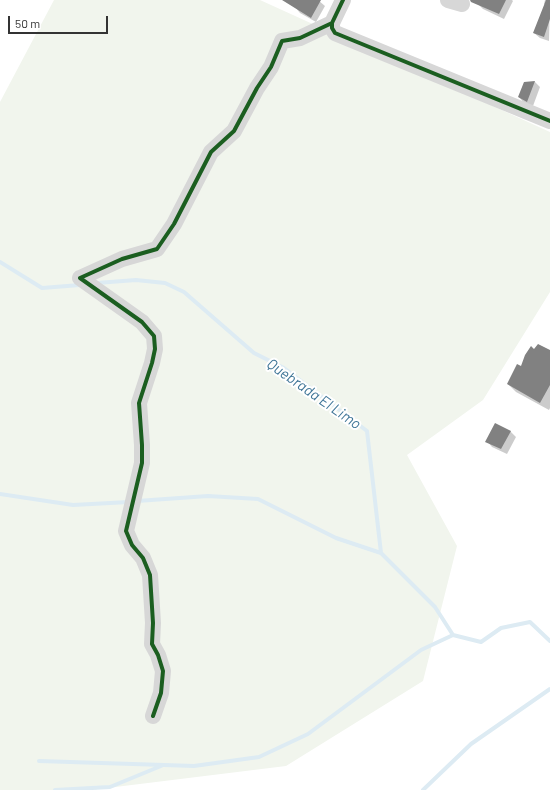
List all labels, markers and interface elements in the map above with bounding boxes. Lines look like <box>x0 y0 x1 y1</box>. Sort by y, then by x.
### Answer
scale bar <box>10 8 110 34</box>
text: 50 m <box>15 16 40 30</box>
water label: Quebrada El Limo <box>264 355 364 433</box>

